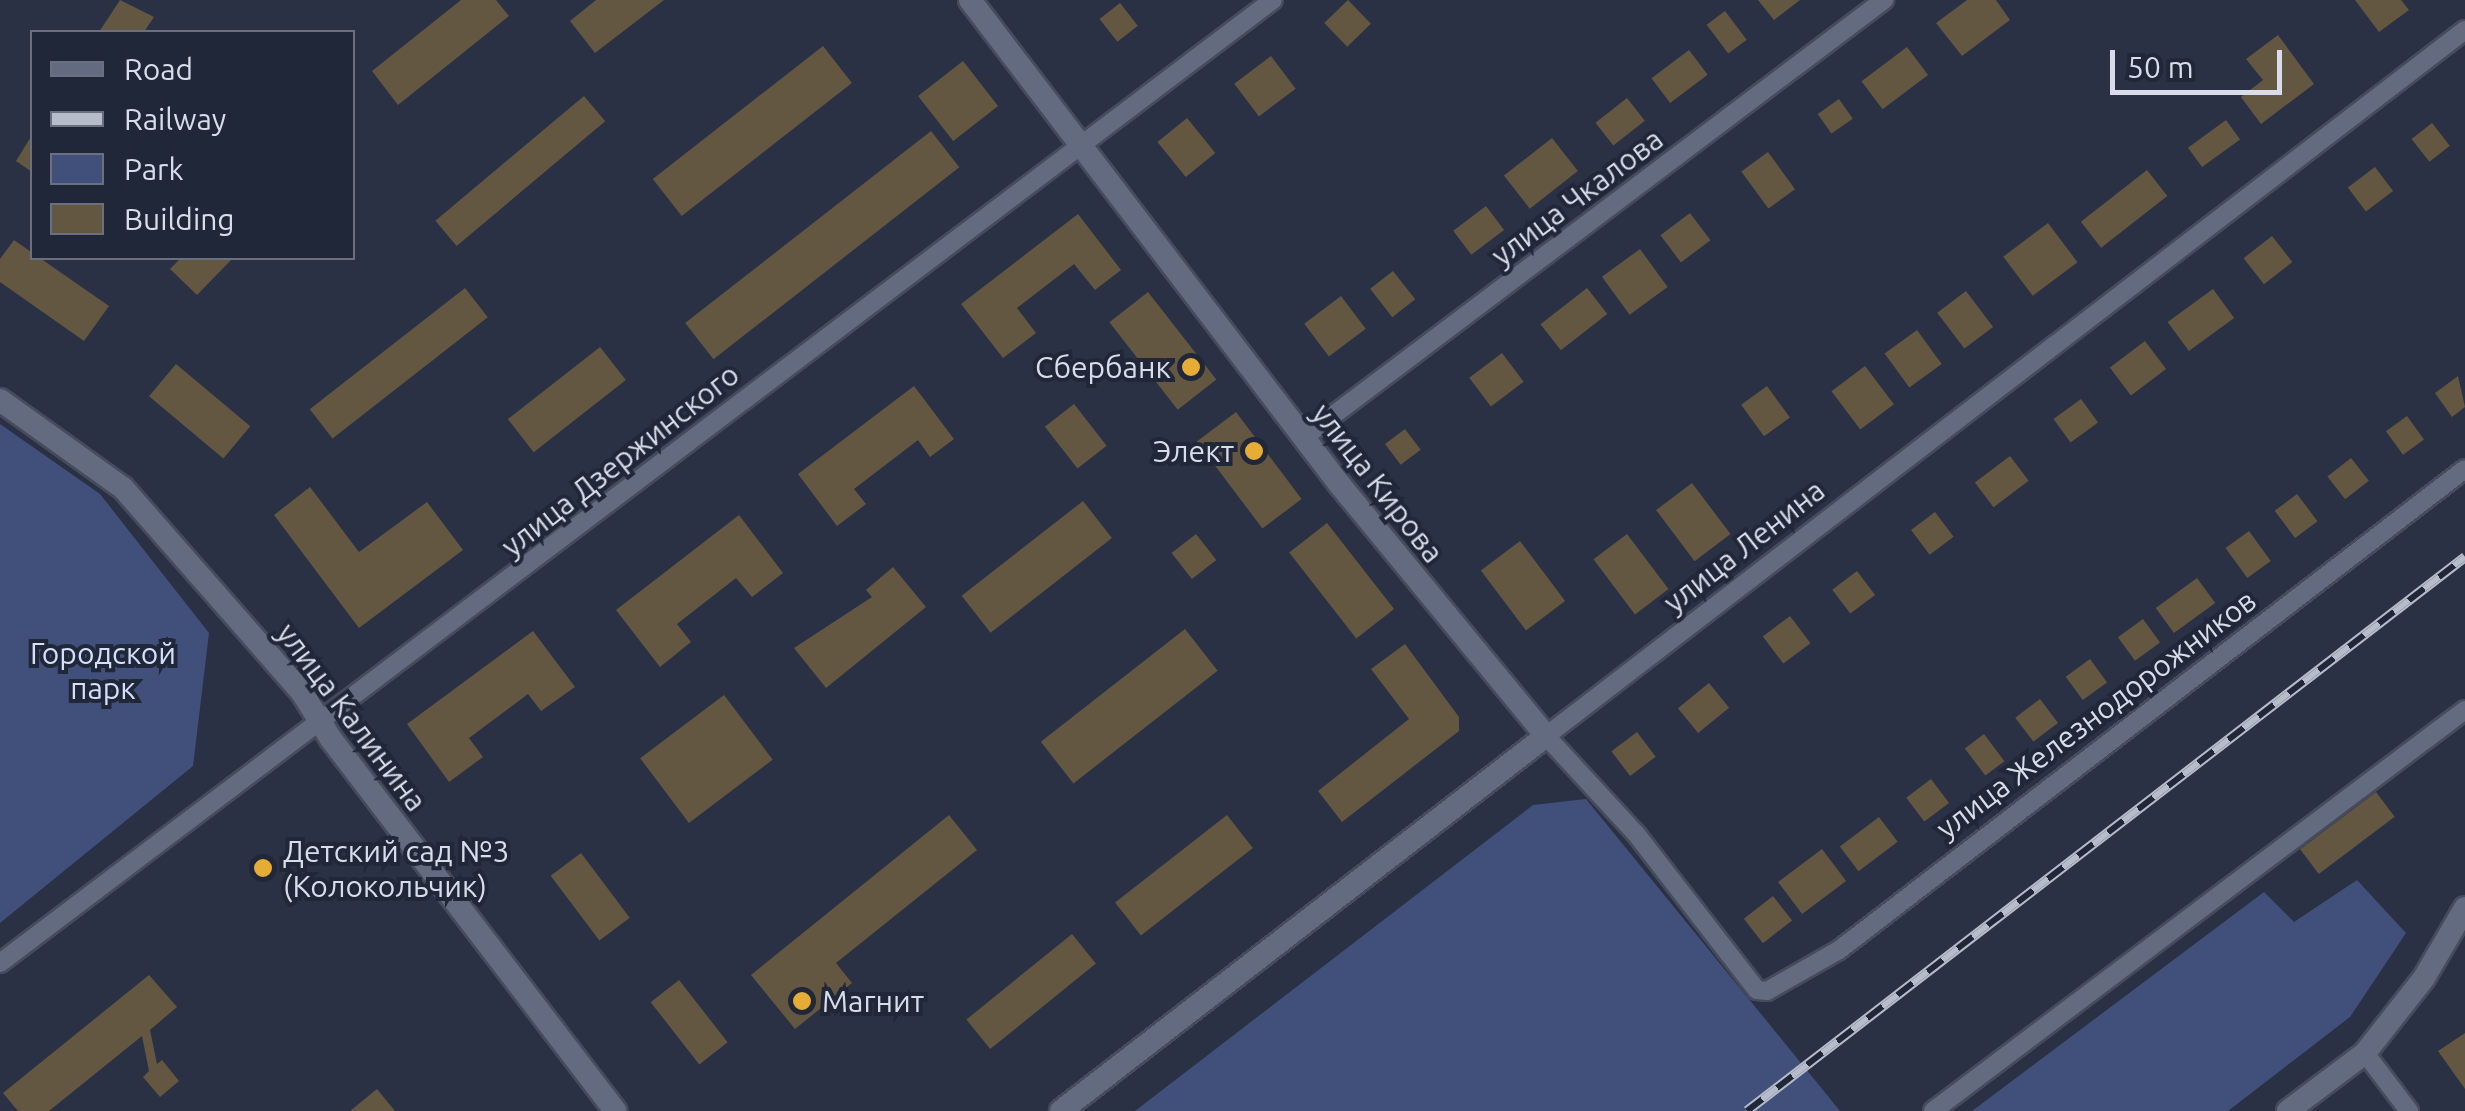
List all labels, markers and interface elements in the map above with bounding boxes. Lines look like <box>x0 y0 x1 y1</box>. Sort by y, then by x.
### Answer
legend <box>30 30 355 260</box>
scale bar <box>2115 30 2288 92</box>
text: 50 m <box>2127 50 2194 84</box>
text: Road <box>124 52 193 86</box>
text: Railway <box>124 102 226 136</box>
street label: улица Чкалова <box>1484 121 1670 273</box>
text: Park <box>124 152 184 186</box>
text: Building <box>124 202 235 236</box>
place label: Сбербанк <box>1035 349 1171 385</box>
street label: улица Дзержинского <box>494 356 746 564</box>
marker: Сбербанк <box>1180 356 1202 378</box>
street label: улица Кирова <box>1305 396 1451 570</box>
place label: Элект <box>1153 433 1234 469</box>
marker: Элект <box>1243 440 1265 462</box>
street label: улица Ленина <box>1656 472 1832 620</box>
street label: улица Железнодорожников <box>1929 582 2263 846</box>
street label: улица Калинина <box>270 616 434 818</box>
park label: Городской парк <box>30 635 176 706</box>
place label: Детский сад №3 (Колокольчик) <box>283 833 509 904</box>
marker: Детский сад №3 (Колокольчик) <box>252 857 274 879</box>
place label: Магнит <box>822 983 924 1019</box>
marker: Магнит <box>791 990 813 1012</box>

